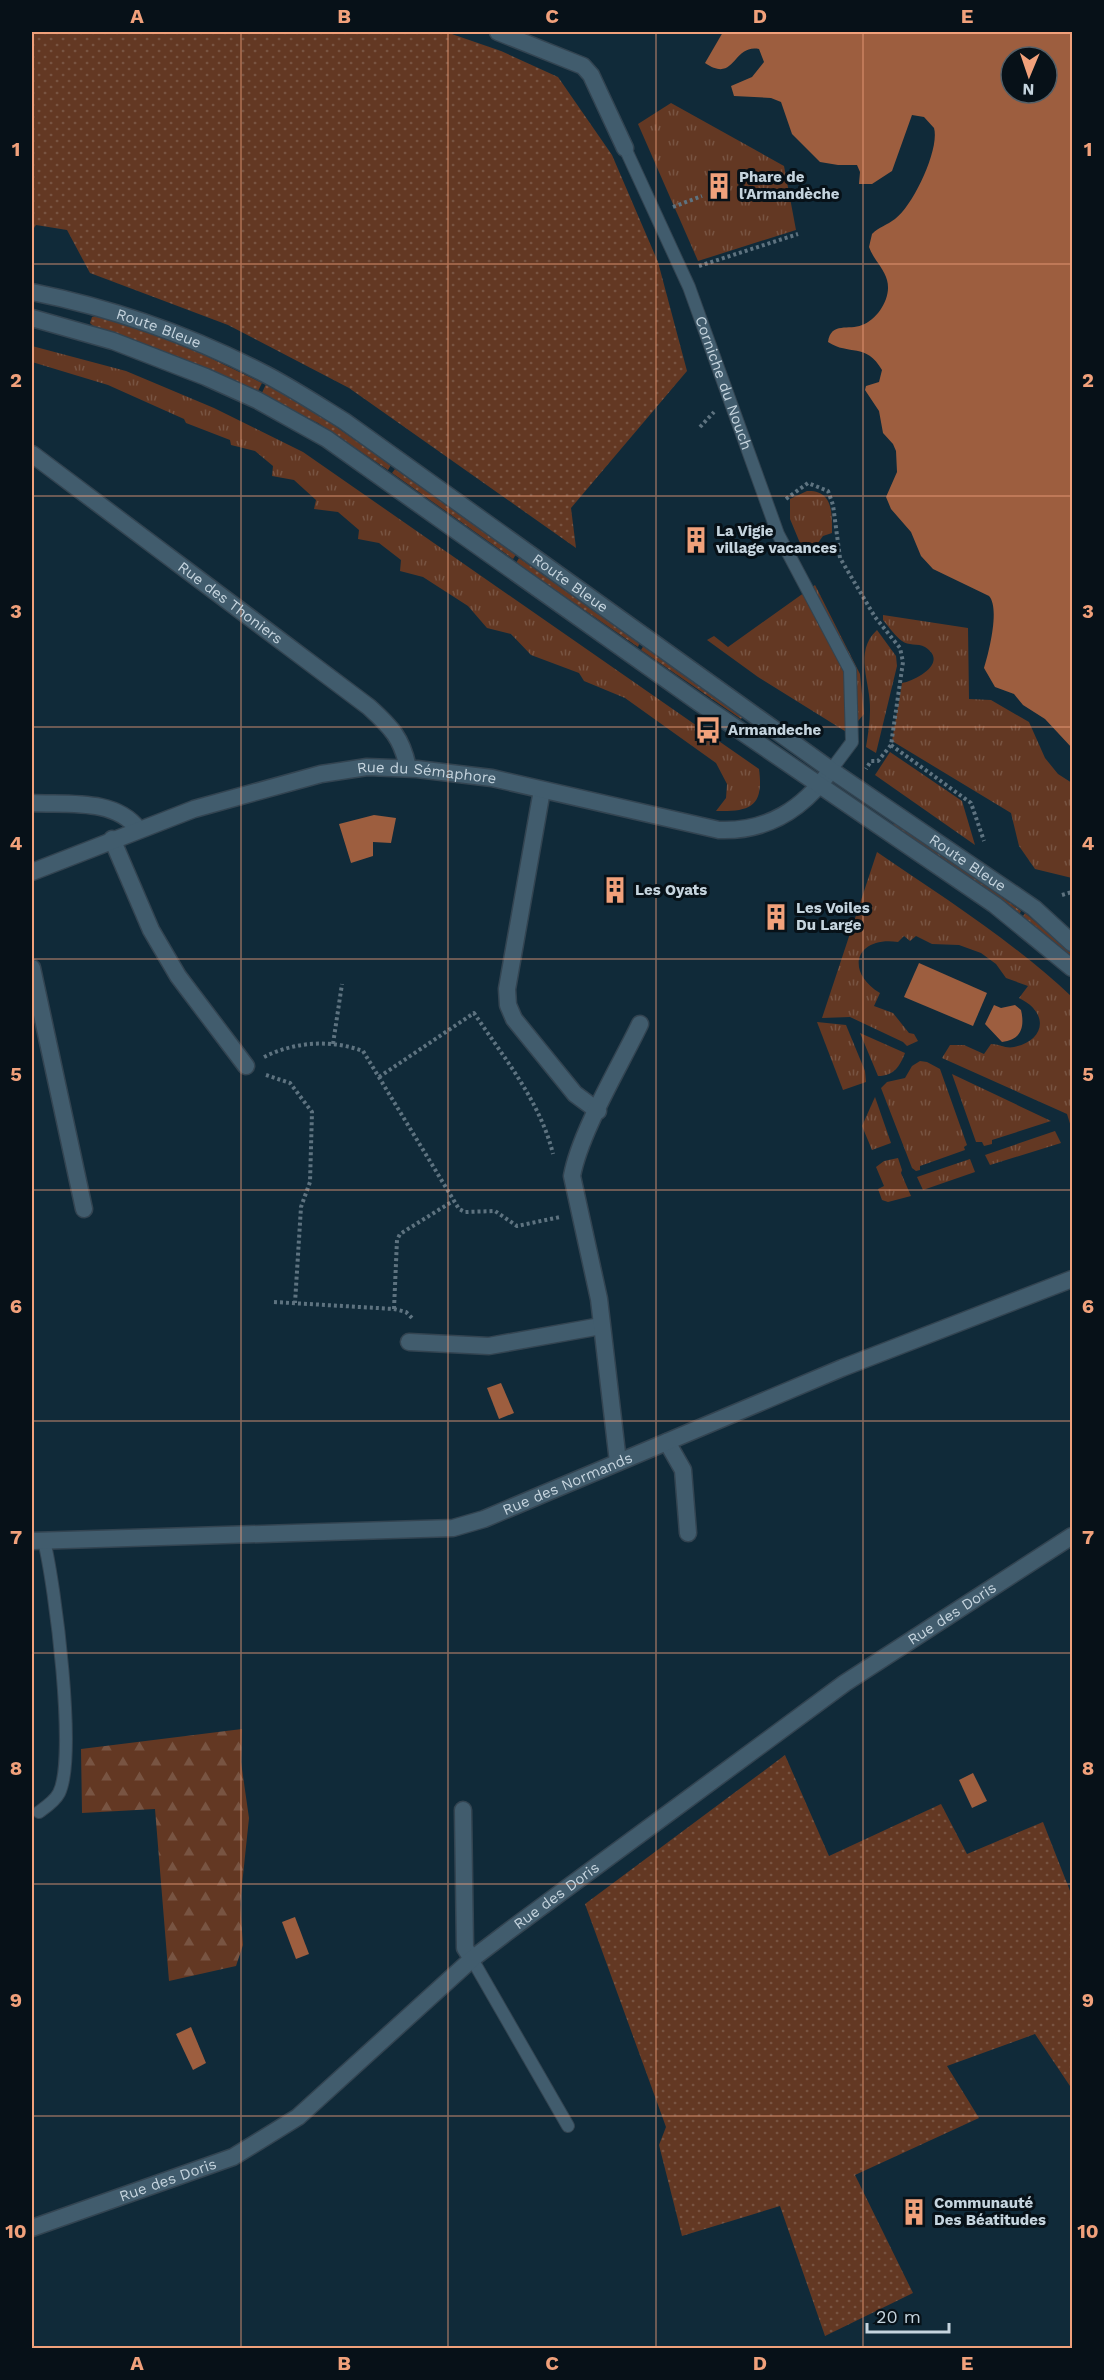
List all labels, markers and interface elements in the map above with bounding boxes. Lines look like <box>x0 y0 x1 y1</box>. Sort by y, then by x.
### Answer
text: A <box>130 4 144 28</box>
text: B <box>337 4 351 28</box>
text: C <box>545 4 559 28</box>
text: D <box>753 4 767 28</box>
text: E <box>961 4 973 28</box>
north arrow <box>999 45 1059 105</box>
text: N <box>1022 80 1035 99</box>
text: 1 <box>12 137 20 161</box>
text: 1 <box>1084 137 1092 161</box>
place label: Phare de l'Armandèche <box>739 168 840 203</box>
building icon: Phare de l'Armandèche <box>704 171 734 201</box>
street label: Route Bleue <box>114 305 204 352</box>
street label: Corniche du Nouch <box>691 314 756 452</box>
text: 2 <box>10 368 22 392</box>
text: 2 <box>1082 368 1094 392</box>
place label: La Vigie village vacances <box>715 522 837 557</box>
building icon: La Vigie village vacances <box>681 525 711 555</box>
street label: Route Bleue <box>529 550 612 616</box>
street label: Rue des Thoniers <box>174 558 286 648</box>
text: 3 <box>10 599 22 623</box>
text: 3 <box>1082 599 1094 623</box>
bus stop icon: Armandeche <box>693 715 723 745</box>
place label: Armandeche <box>728 721 822 739</box>
street label: Rue du Sémaphore <box>356 758 498 788</box>
street label: Route Bleue <box>926 830 1009 895</box>
text: 4 <box>10 831 23 855</box>
text: 4 <box>1082 831 1095 855</box>
building icon: Les Oyats <box>600 875 630 905</box>
place label: Les Oyats <box>635 881 707 899</box>
place label: Les Voiles Du Large <box>796 899 870 934</box>
building icon: Les Voiles Du Large <box>761 902 791 932</box>
text: 5 <box>10 1062 22 1086</box>
text: 5 <box>1082 1062 1094 1086</box>
text: 6 <box>10 1294 22 1318</box>
text: 6 <box>1082 1294 1094 1318</box>
street label: Rue des Normands <box>500 1448 635 1519</box>
text: 7 <box>10 1525 22 1549</box>
text: 7 <box>1082 1525 1094 1549</box>
street label: Rue des Doris <box>904 1578 1000 1649</box>
text: 8 <box>10 1756 22 1780</box>
text: 8 <box>1082 1756 1094 1780</box>
street label: Rue des Doris <box>510 1858 603 1933</box>
text: 9 <box>10 1988 22 2012</box>
text: 9 <box>1082 1988 1094 2012</box>
street label: Rue des Doris <box>117 2155 219 2205</box>
place label: Communauté Des Béatitudes <box>934 2194 1046 2229</box>
building icon: Communauté Des Béatitudes <box>899 2197 929 2227</box>
text: 10 <box>5 2219 27 2243</box>
text: 10 <box>1077 2219 1099 2243</box>
scale bar <box>867 2296 950 2334</box>
text: 20 m <box>876 2306 921 2327</box>
text: A <box>130 2351 144 2375</box>
text: B <box>337 2351 351 2375</box>
text: C <box>545 2351 559 2375</box>
text: D <box>753 2351 767 2375</box>
text: E <box>961 2351 973 2375</box>

